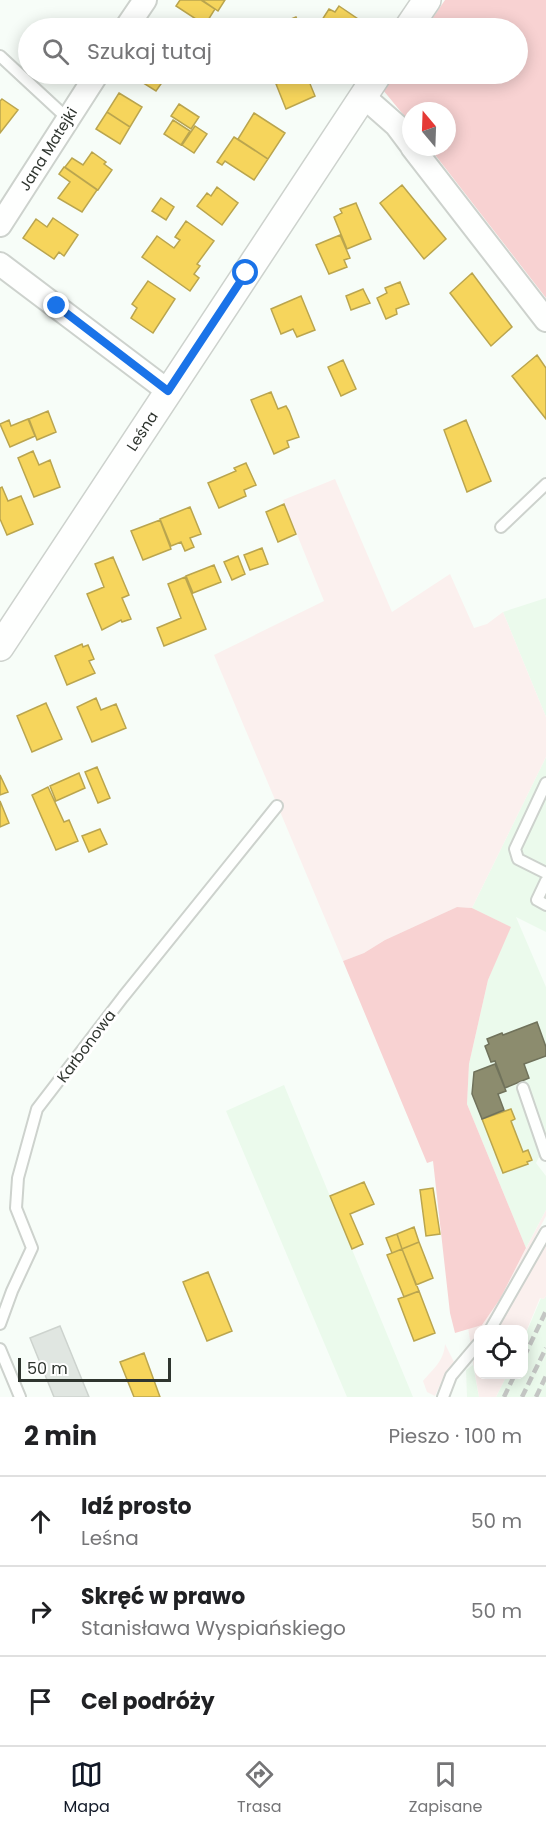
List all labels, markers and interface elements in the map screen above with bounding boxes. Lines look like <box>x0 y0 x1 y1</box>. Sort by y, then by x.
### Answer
search box <box>18 18 528 84</box>
icon: search <box>39 35 72 68</box>
text: Szukaj tutaj <box>87 36 212 67</box>
north arrow <box>402 102 456 156</box>
street label: Jana Matejki <box>14 103 82 195</box>
route start <box>232 259 258 285</box>
route end <box>43 292 69 318</box>
street label: Leśna <box>121 407 163 455</box>
street label: Karbonowa <box>52 1005 120 1087</box>
map controls <box>474 1325 528 1379</box>
button: locate <box>474 1325 528 1379</box>
scale bar <box>18 1355 171 1382</box>
text: 50 m <box>27 1357 68 1380</box>
text: 2 min <box>24 1418 97 1454</box>
text: Pieszo · 100 m <box>388 1422 522 1450</box>
text: Idź prosto <box>81 1491 192 1522</box>
icon: ahead <box>24 1505 57 1538</box>
text: 50 m <box>471 1507 522 1535</box>
text: Leśna <box>81 1524 139 1552</box>
text: Skręć w prawo <box>81 1581 245 1612</box>
icon: right <box>24 1595 57 1628</box>
text: 50 m <box>471 1597 522 1625</box>
text: Stanisława Wyspiańskiego <box>81 1614 346 1642</box>
icon: arrive <box>24 1685 57 1718</box>
text: Cel podróży <box>81 1686 215 1717</box>
tab: Mapa <box>64 1758 110 1819</box>
tab: Trasa <box>237 1758 282 1819</box>
tab: Zapisane <box>409 1758 482 1819</box>

